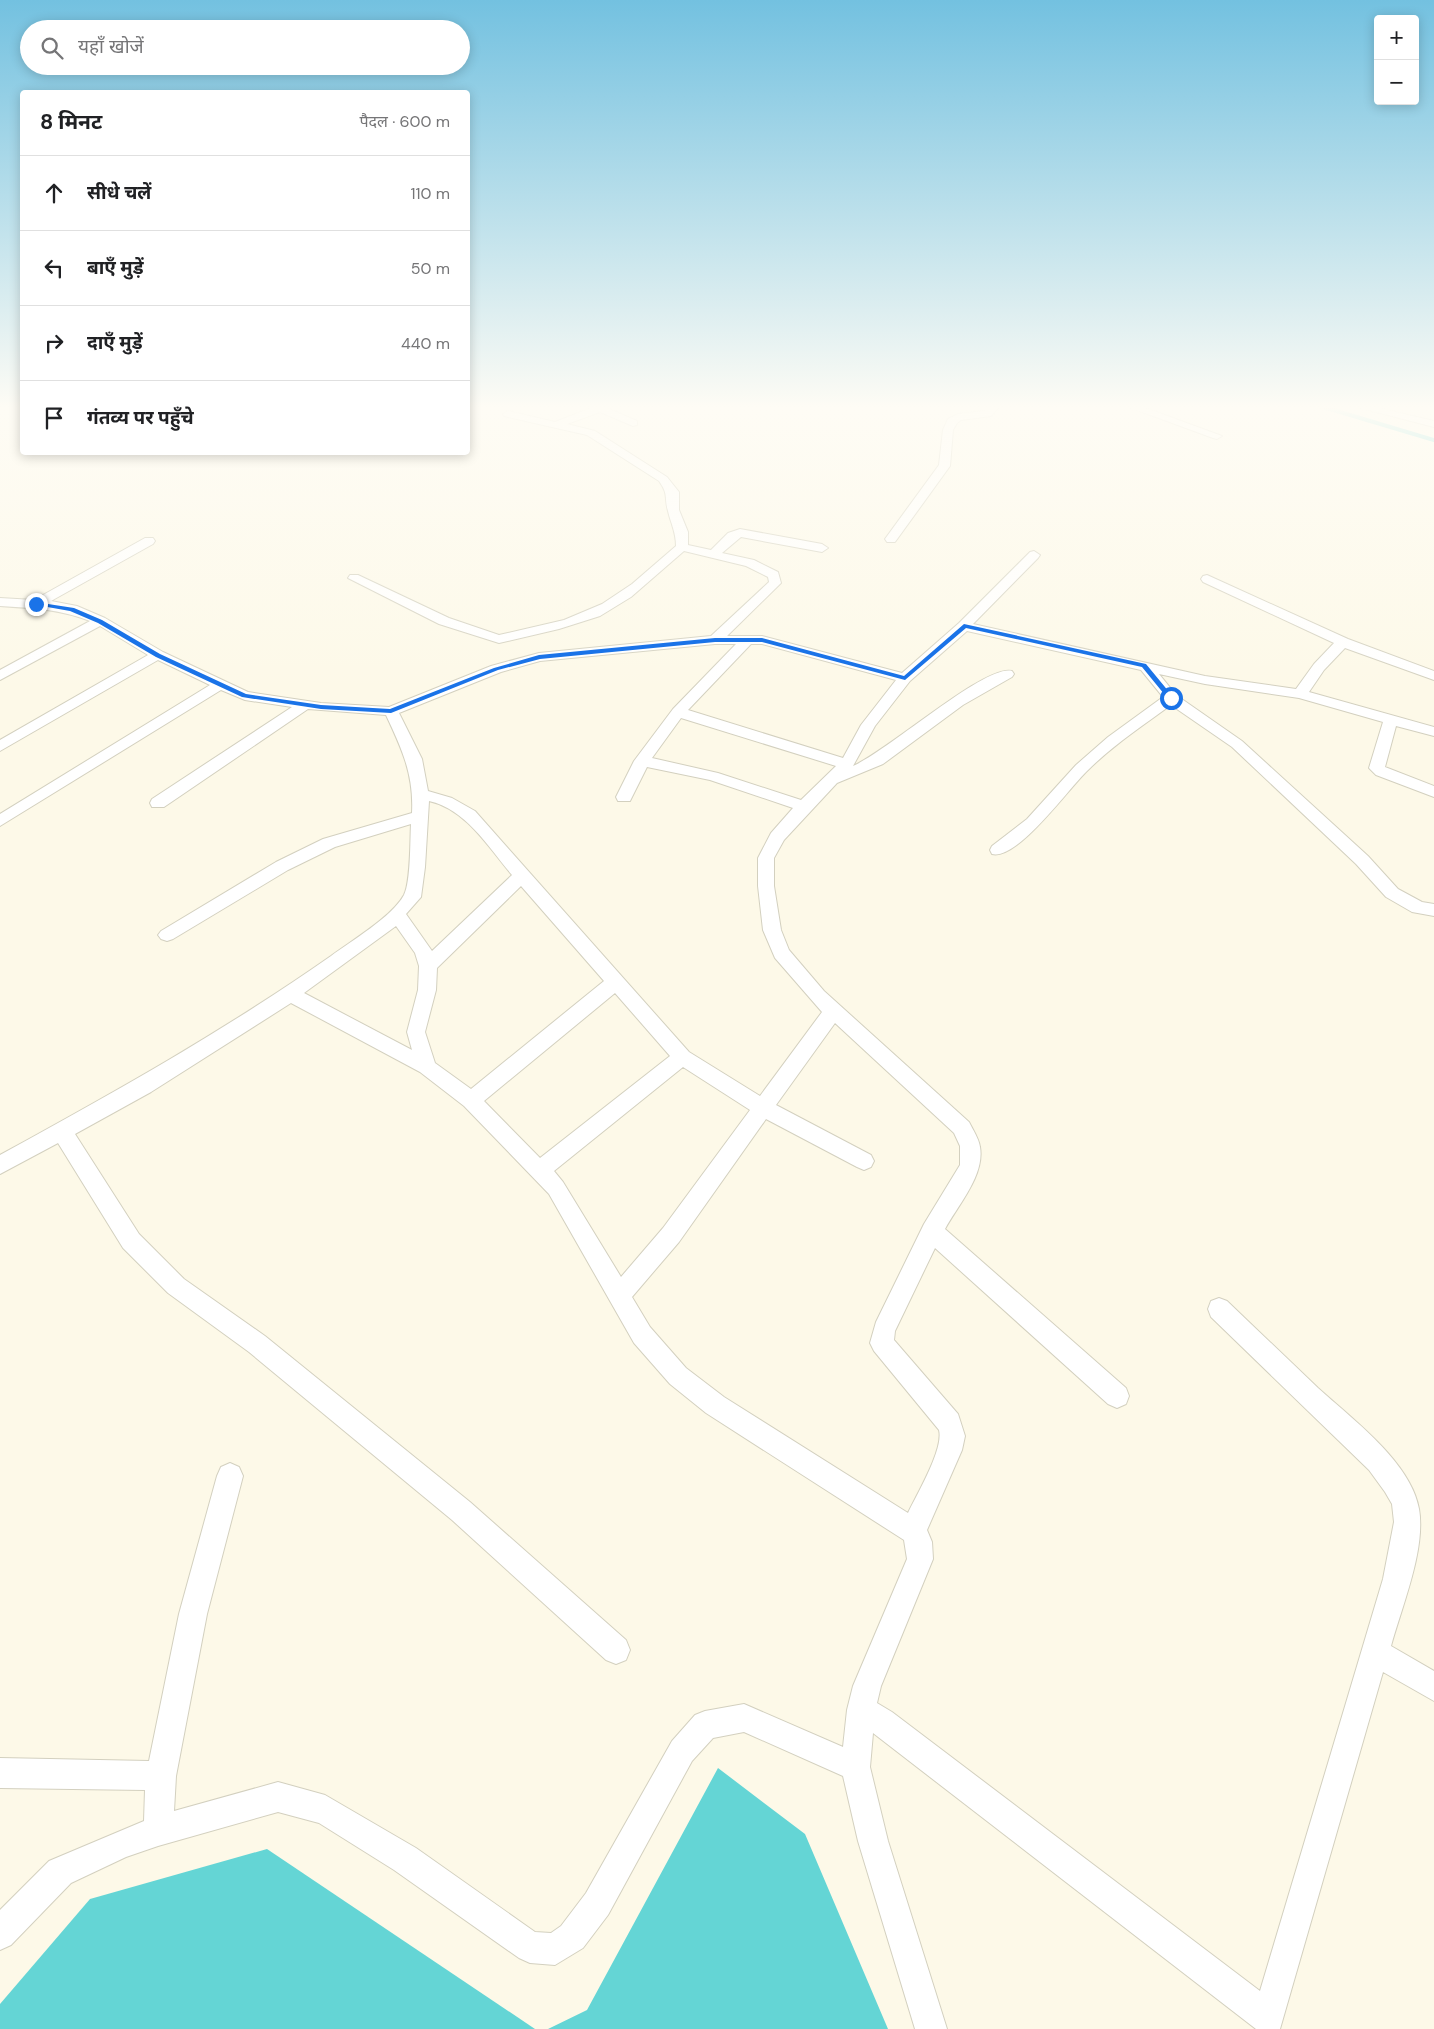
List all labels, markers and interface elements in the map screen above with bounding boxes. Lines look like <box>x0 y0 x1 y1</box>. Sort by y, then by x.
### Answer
map controls <box>1374 15 1419 105</box>
button: + <box>1374 15 1419 60</box>
search box <box>20 20 470 75</box>
icon: search <box>38 34 66 62</box>
text: यहाँ खोजें <box>78 34 144 59</box>
button: − <box>1374 60 1419 105</box>
text: 8 मिनट <box>40 108 102 136</box>
text: पैदल · 600 m <box>359 111 450 132</box>
icon: ahead <box>40 179 68 207</box>
text: सीधे चलें <box>87 180 151 205</box>
text: 110 m <box>411 183 450 204</box>
icon: left <box>40 254 68 282</box>
text: बाएँ मुड़ें <box>87 255 144 280</box>
text: 50 m <box>411 258 450 279</box>
icon: right <box>40 329 68 357</box>
text: दाएँ मुड़ें <box>87 330 142 355</box>
text: 440 m <box>401 333 450 354</box>
icon: arrive <box>40 404 68 432</box>
text: गंतव्य पर पहुँचे <box>87 405 194 430</box>
route end <box>25 593 48 616</box>
route start <box>1160 687 1183 710</box>

